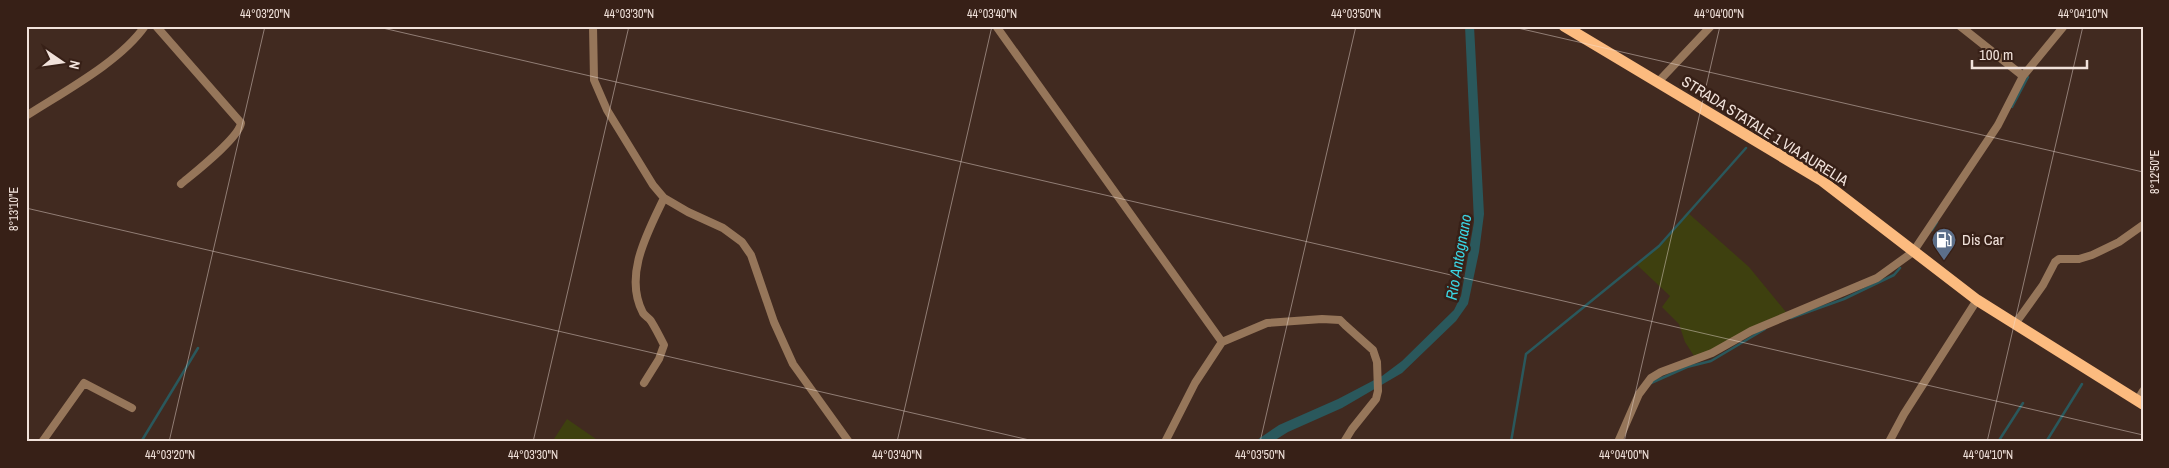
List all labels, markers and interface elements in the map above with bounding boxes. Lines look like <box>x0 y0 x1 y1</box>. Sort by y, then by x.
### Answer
text: 44°03'20"N <box>240 6 290 22</box>
text: 44°03'30"N <box>604 6 654 22</box>
text: 44°03'40"N <box>967 6 1017 22</box>
text: 44°03'50"N <box>1331 6 1381 22</box>
text: 44°04'00"N <box>1694 6 1744 22</box>
text: 44°04'10"N <box>2058 6 2108 22</box>
north arrow <box>38 38 88 88</box>
scale bar <box>1972 38 2086 70</box>
text: 100 m <box>1979 44 2013 65</box>
text: N <box>65 59 84 71</box>
street label: STRADA STATALE 1 VIA AURELIA <box>1678 71 1853 191</box>
text: 8°12'50"E <box>2147 150 2163 194</box>
text: 8°13'10"E <box>6 187 22 231</box>
water label: Rio Antognano <box>1440 212 1476 302</box>
fuel station icon: Dis Car <box>1931 227 1957 261</box>
place label: Dis Car <box>1962 229 2004 250</box>
text: 44°03'20"N <box>145 447 195 463</box>
text: 44°03'30"N <box>508 447 558 463</box>
text: 44°03'40"N <box>872 447 922 463</box>
text: 44°03'50"N <box>1235 447 1285 463</box>
text: 44°04'00"N <box>1599 447 1649 463</box>
text: 44°04'10"N <box>1963 447 2013 463</box>

